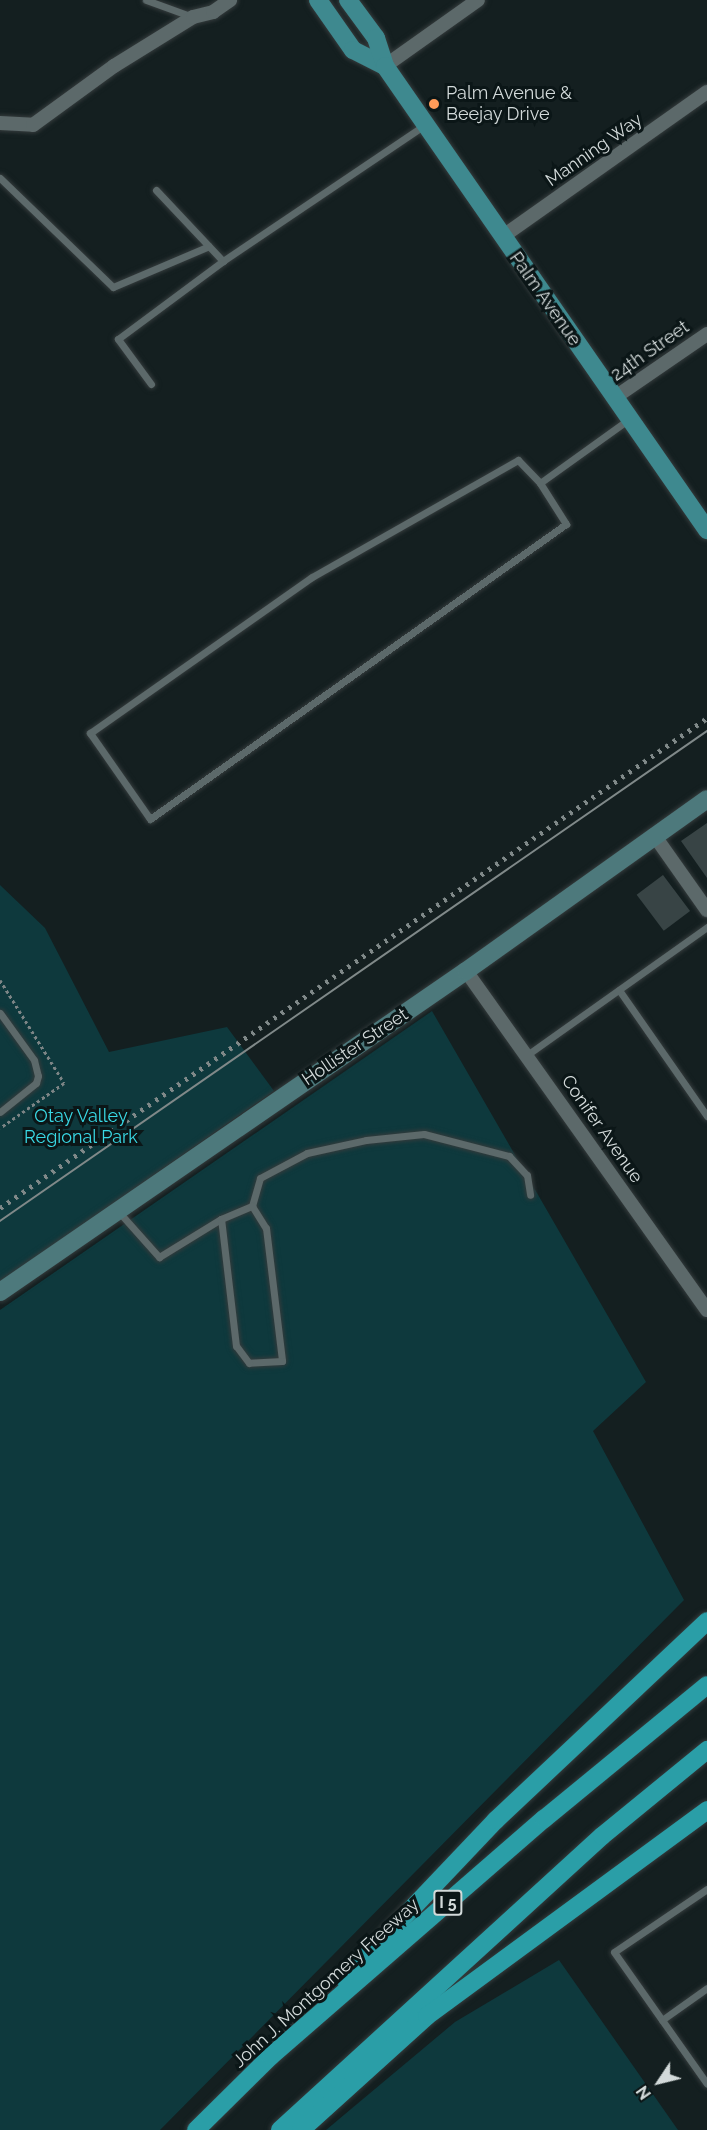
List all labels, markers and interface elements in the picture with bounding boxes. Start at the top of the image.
place label: Palm Avenue & Beejay Drive [446,83,573,125]
marker: Palm Avenue & Beejay Drive [427,97,441,111]
street label: Manning Way [541,109,647,191]
street label: Palm Avenue [505,248,585,350]
street label: 24th Street [607,316,693,386]
street label: Hollister Street [298,1004,412,1090]
street label: Conifer Avenue [557,1070,647,1188]
park label: Otay Valley Regional Park [24,1106,138,1148]
road number: I 5 [433,1890,463,1916]
street label: John J. Montgomery Freeway [228,1893,424,2073]
north arrow [629,2052,689,2112]
text: N [633,2082,655,2103]

